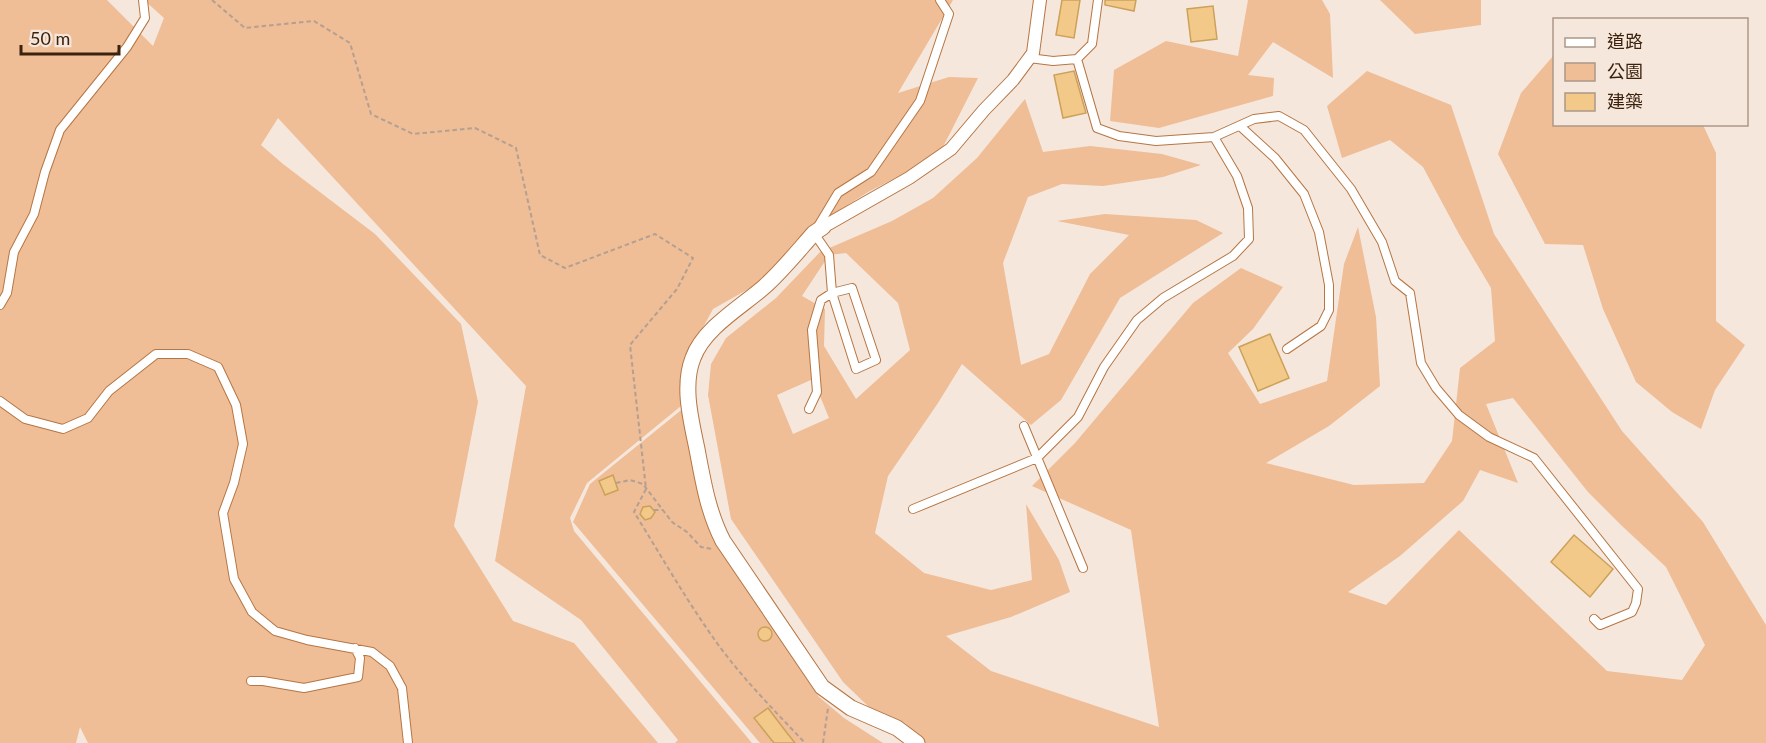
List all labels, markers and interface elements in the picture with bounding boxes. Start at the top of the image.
scale bar [21,18,118,56]
legend [1553,18,1748,126]
text: 50 m [30,27,70,49]
text: 道路 [1607,30,1643,52]
text: 公園 [1607,60,1643,82]
text: 建築 [1607,90,1643,112]

